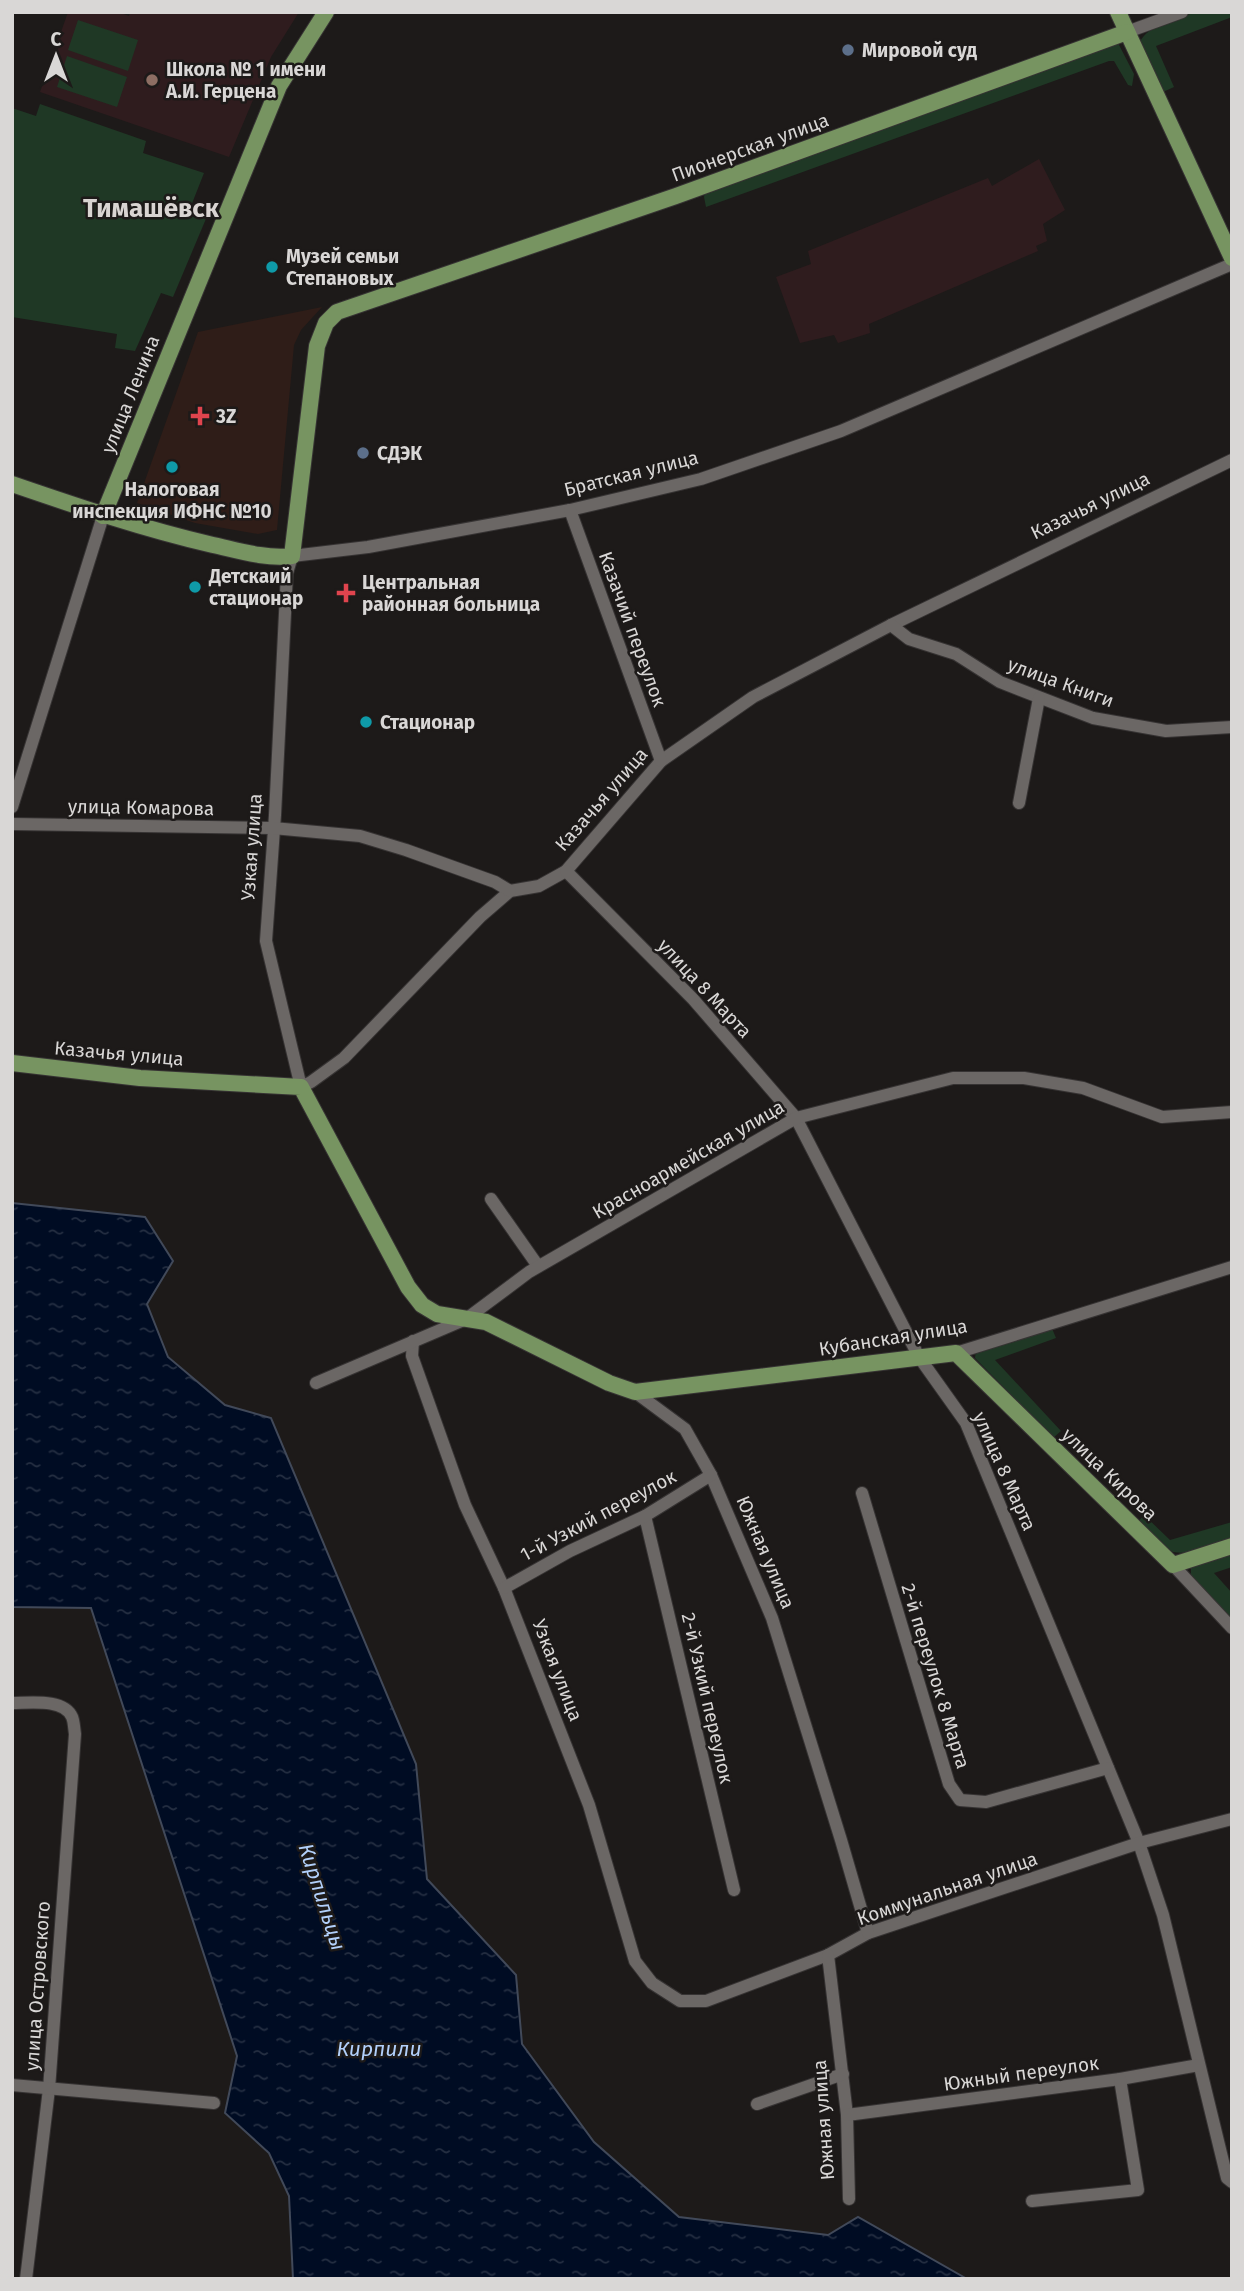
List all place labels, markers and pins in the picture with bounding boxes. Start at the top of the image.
place label: Мировой суд [862,39,977,62]
marker: Мировой суд [840,42,856,58]
place label: Школа № 1 имени А.И. Герцена [165,58,326,103]
marker: Школа № 1 имени А.И. Герцена [144,72,160,88]
place label: Музей семьи Степановых [286,245,399,290]
marker: Музей семьи Степановых [264,259,280,275]
place label: 3Z [215,405,236,428]
marker: 3Z [190,406,210,426]
place label: СДЭК [377,442,422,465]
marker: СДЭК [355,445,371,461]
marker: Налоговая инспекция ИФНС №10 [164,459,180,475]
place label: Налоговая инспекция ИФНС №10 [72,478,272,523]
place label: Детскаий стационар [208,565,303,610]
place label: Центральная районная больница [362,571,540,616]
marker: Детскаий стационар [187,579,203,595]
marker: Центральная районная больница [336,583,356,603]
place label: Стационар [380,711,475,734]
marker: Стационар [358,714,374,730]

